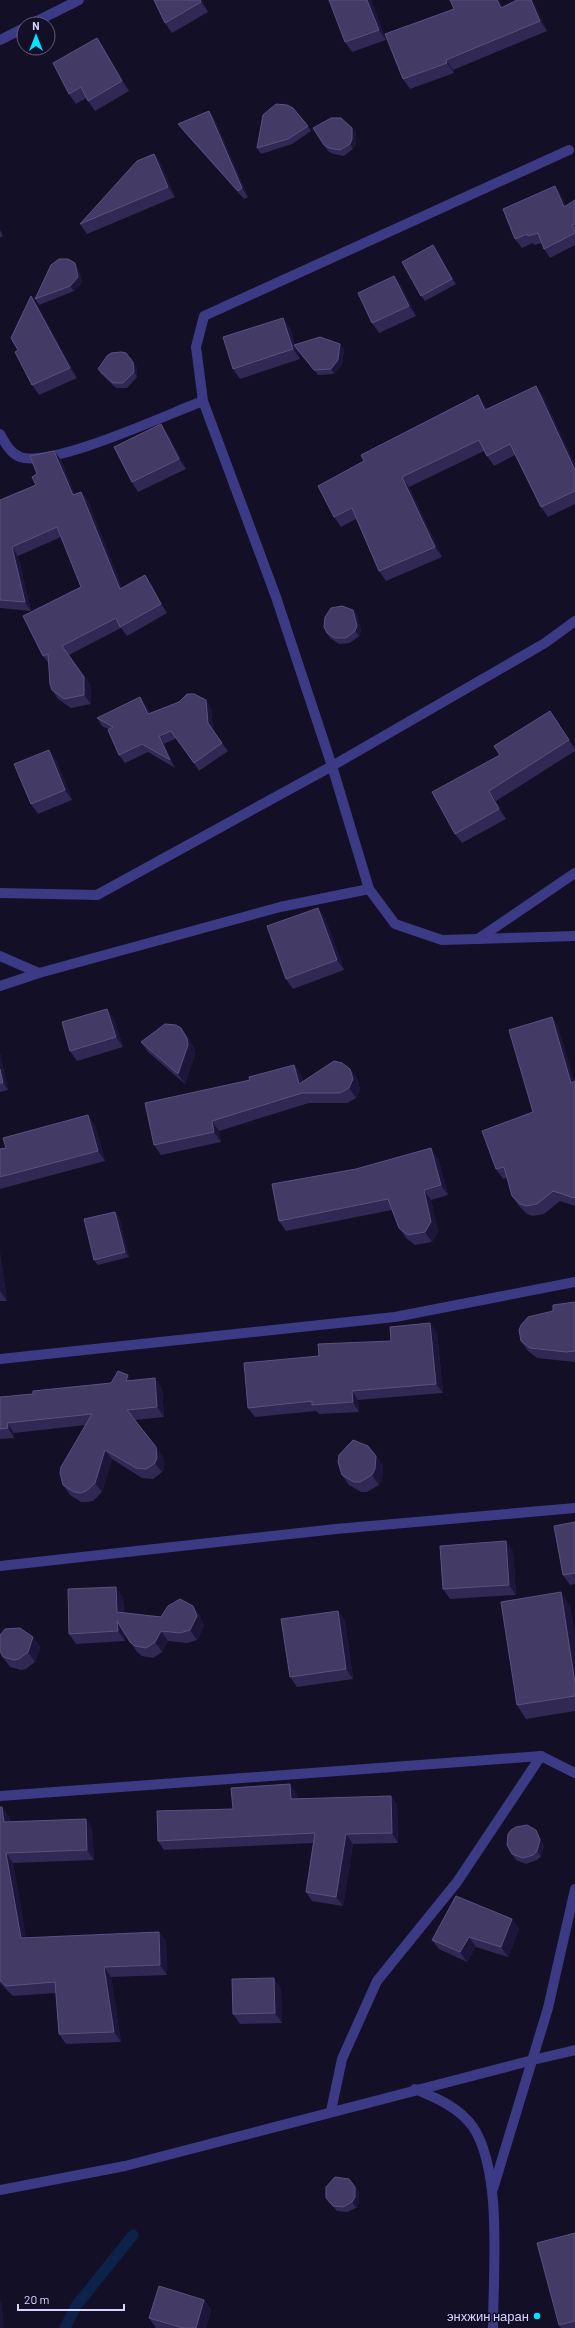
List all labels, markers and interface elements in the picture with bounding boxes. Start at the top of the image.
north arrow [16,16,56,56]
text: N [32,19,40,32]
scale bar [18,2286,124,2312]
text: 20 m [24,2292,50,2306]
place label: энхжин наран [447,2308,529,2324]
marker: энхжин наран [532,2311,542,2321]

